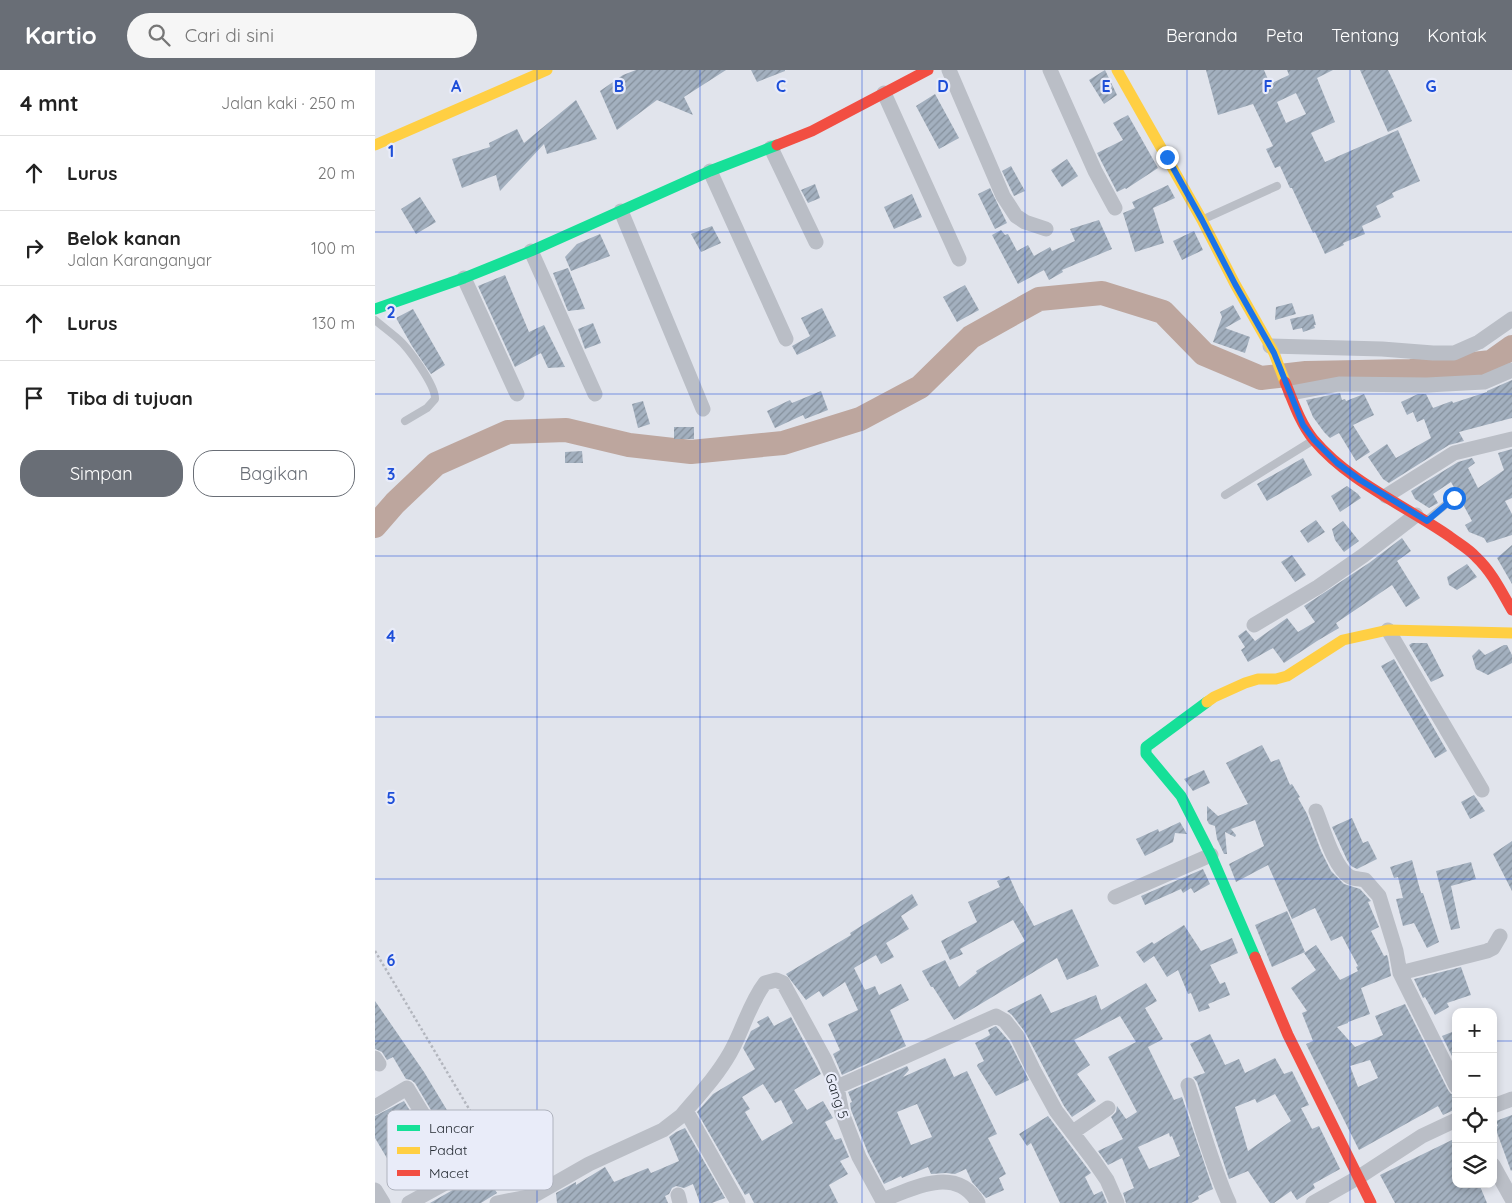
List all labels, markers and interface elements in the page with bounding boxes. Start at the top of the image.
search box [127,13,477,58]
text: Kartio [25,20,97,50]
icon: search [145,21,173,49]
text: Cari di sini [185,23,274,47]
text: Beranda [1166,24,1238,47]
text: Peta [1266,24,1303,47]
text: Tentang [1331,24,1399,47]
text: Kontak [1427,24,1487,47]
text: A [451,76,462,96]
text: B [614,76,624,96]
text: C [776,76,786,96]
text: D [937,76,949,96]
text: E [1101,76,1111,96]
text: F [1264,76,1273,96]
text: G [1425,76,1437,96]
text: 4 mnt [20,90,79,116]
text: Jalan kaki · 250 m [221,93,355,113]
text: 1 [388,141,394,161]
route end [1156,146,1179,169]
icon: ahead [20,159,48,187]
text: Lurus [67,161,117,185]
text: 20 m [318,163,355,183]
text: Belok kanan [67,226,181,250]
icon: right [20,234,48,262]
text: 100 m [311,238,355,258]
text: Jalan Karanganyar [67,250,212,270]
text: 2 [386,302,396,322]
icon: ahead [20,309,48,337]
text: Lurus [67,311,117,335]
text: 130 m [312,313,355,333]
icon: arrive [20,384,48,412]
text: Tiba di tujuan [67,386,193,410]
button: Simpan [20,450,183,497]
button: Bagikan [193,450,355,497]
text: 3 [387,464,395,484]
route start [1443,487,1466,510]
text: 4 [386,626,396,646]
text: 5 [386,788,396,808]
text: 6 [387,950,396,970]
map controls [1452,1008,1497,1188]
button: + [1452,1008,1497,1053]
button: − [1452,1053,1497,1098]
street label: Gang 5 [821,1071,853,1121]
button: locate [1452,1098,1497,1143]
legend [387,1110,553,1190]
text: Lancar [429,1119,475,1137]
text: Padat [429,1141,468,1159]
button: layers [1452,1143,1497,1188]
text: Macet [429,1164,469,1182]

